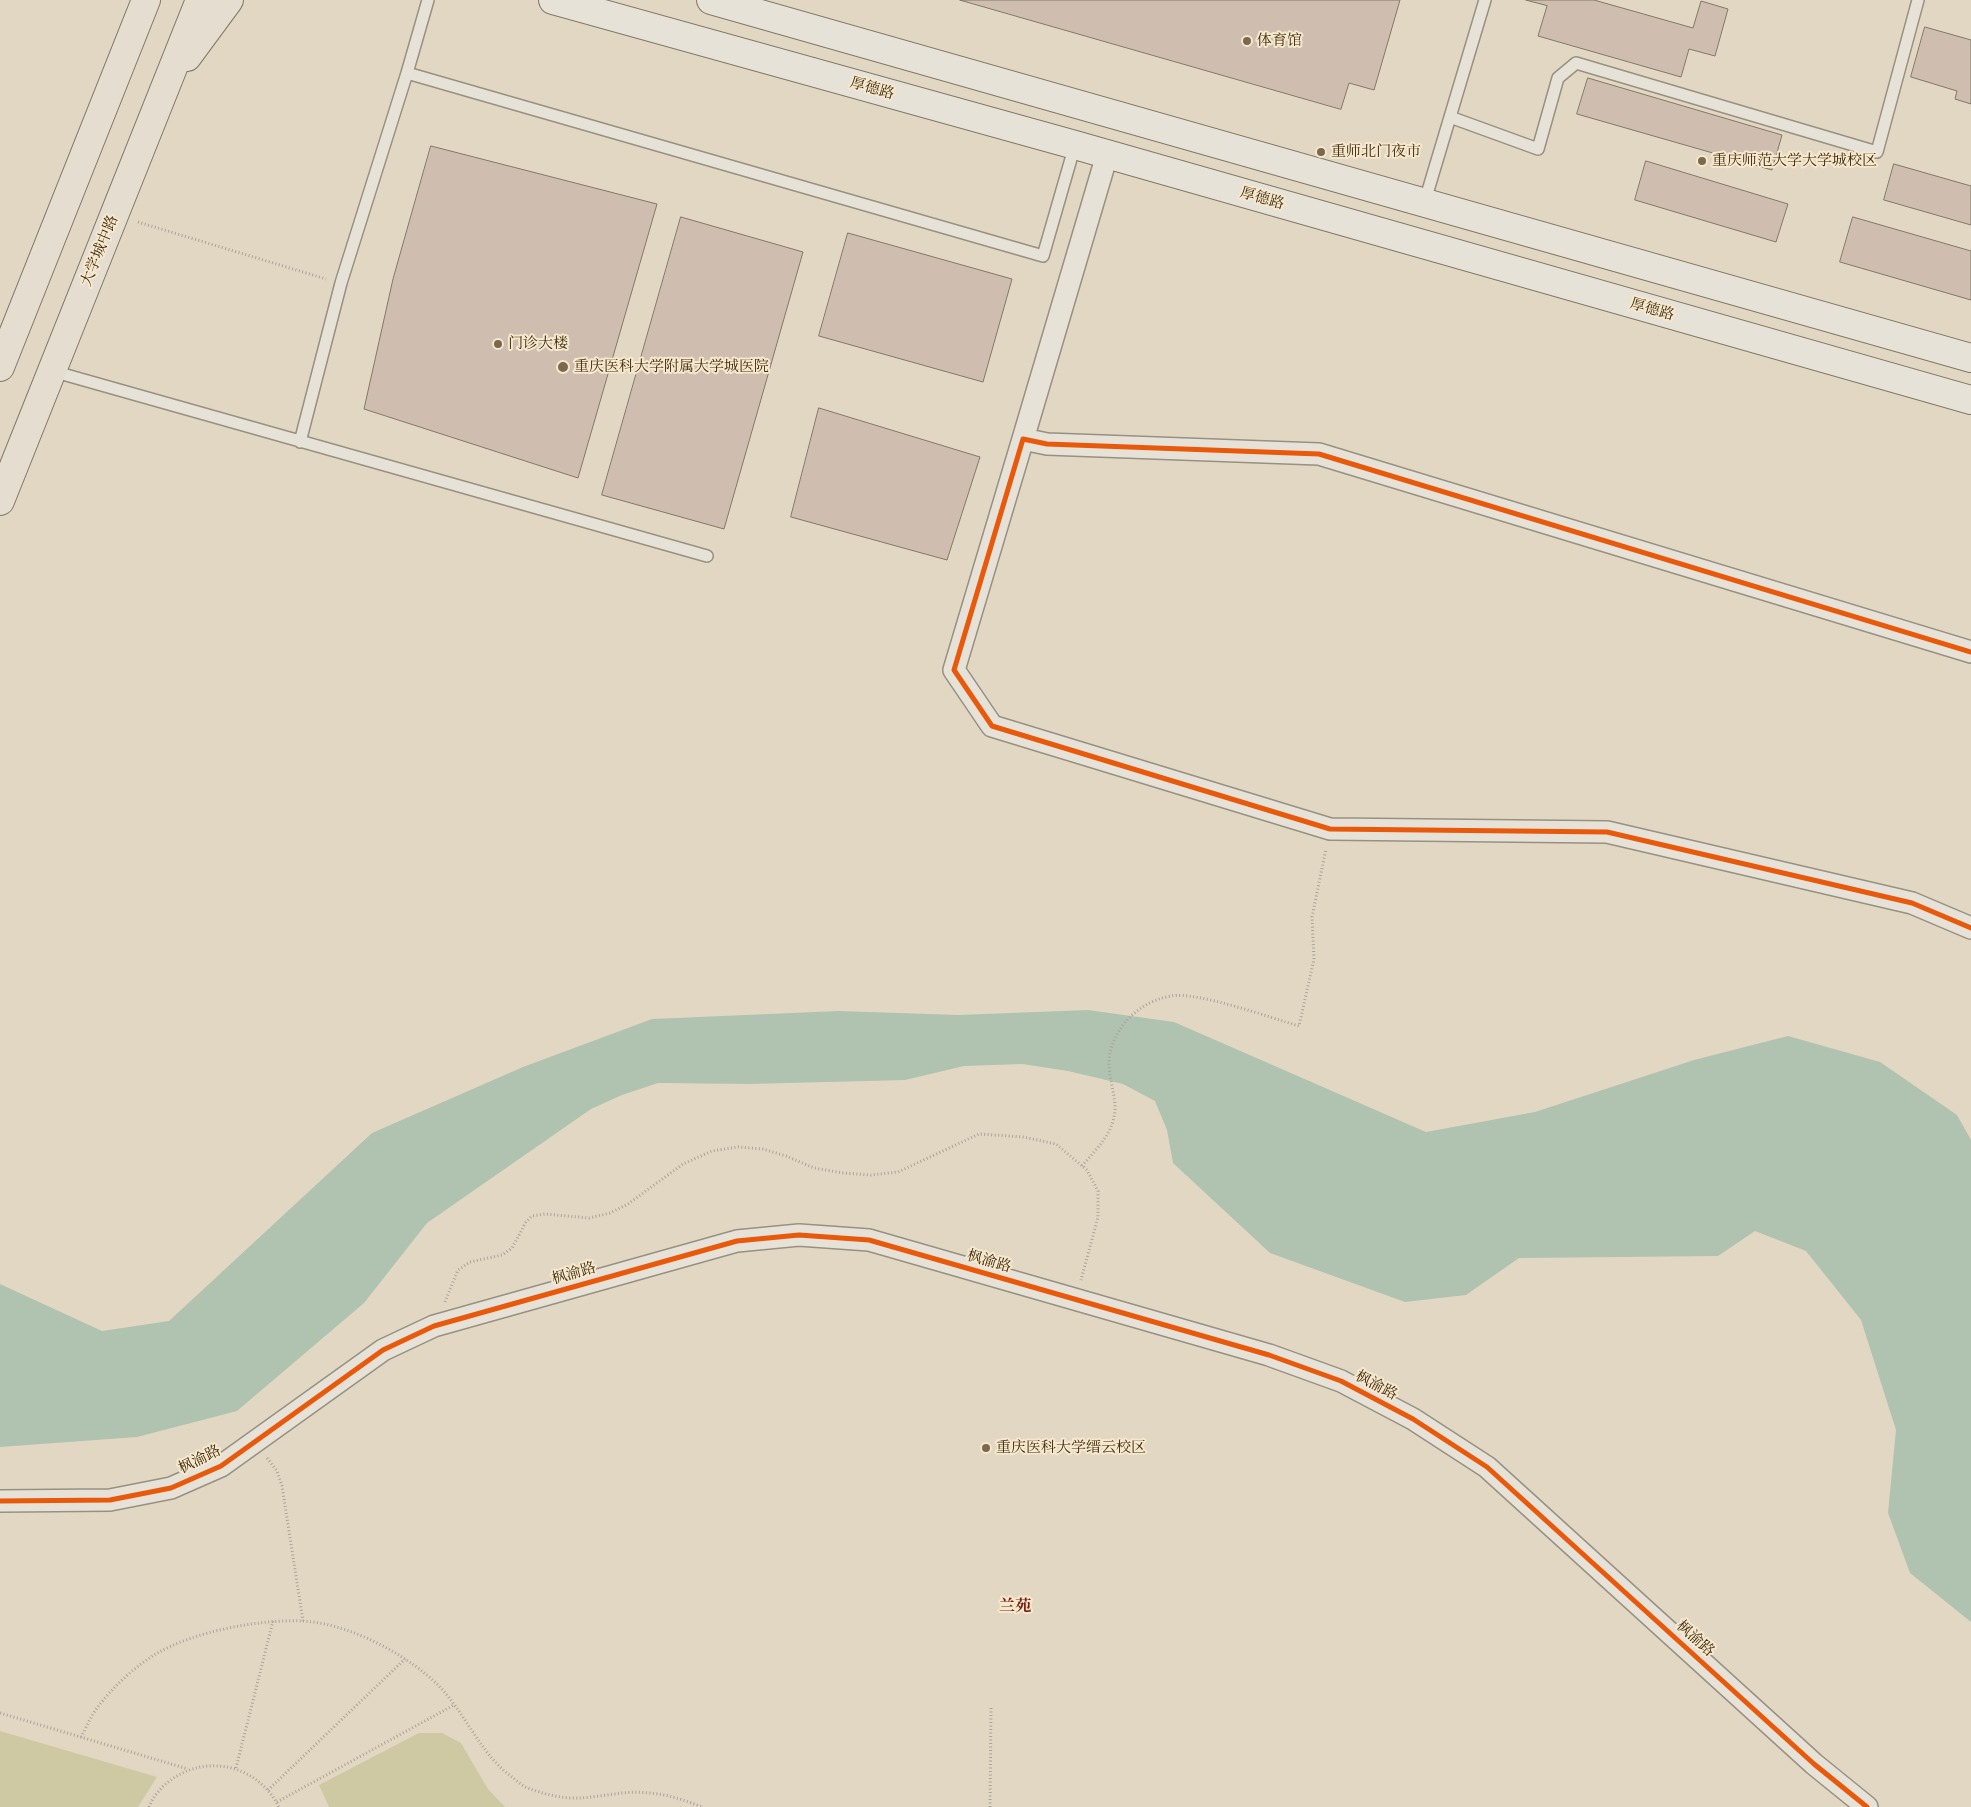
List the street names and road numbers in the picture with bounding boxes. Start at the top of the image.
street label: 厚德路 [848,74,896,104]
street label: 厚德路 [1238,184,1286,214]
street label: 大学城中路 [78,213,122,289]
street label: 厚德路 [1628,295,1676,325]
street label: 枫渝路 [965,1247,1013,1277]
street label: 枫渝路 [550,1259,598,1289]
street label: 枫渝路 [1352,1367,1400,1405]
street label: 枫渝路 [176,1442,224,1478]
street label: 枫渝路 [1672,1617,1718,1661]

